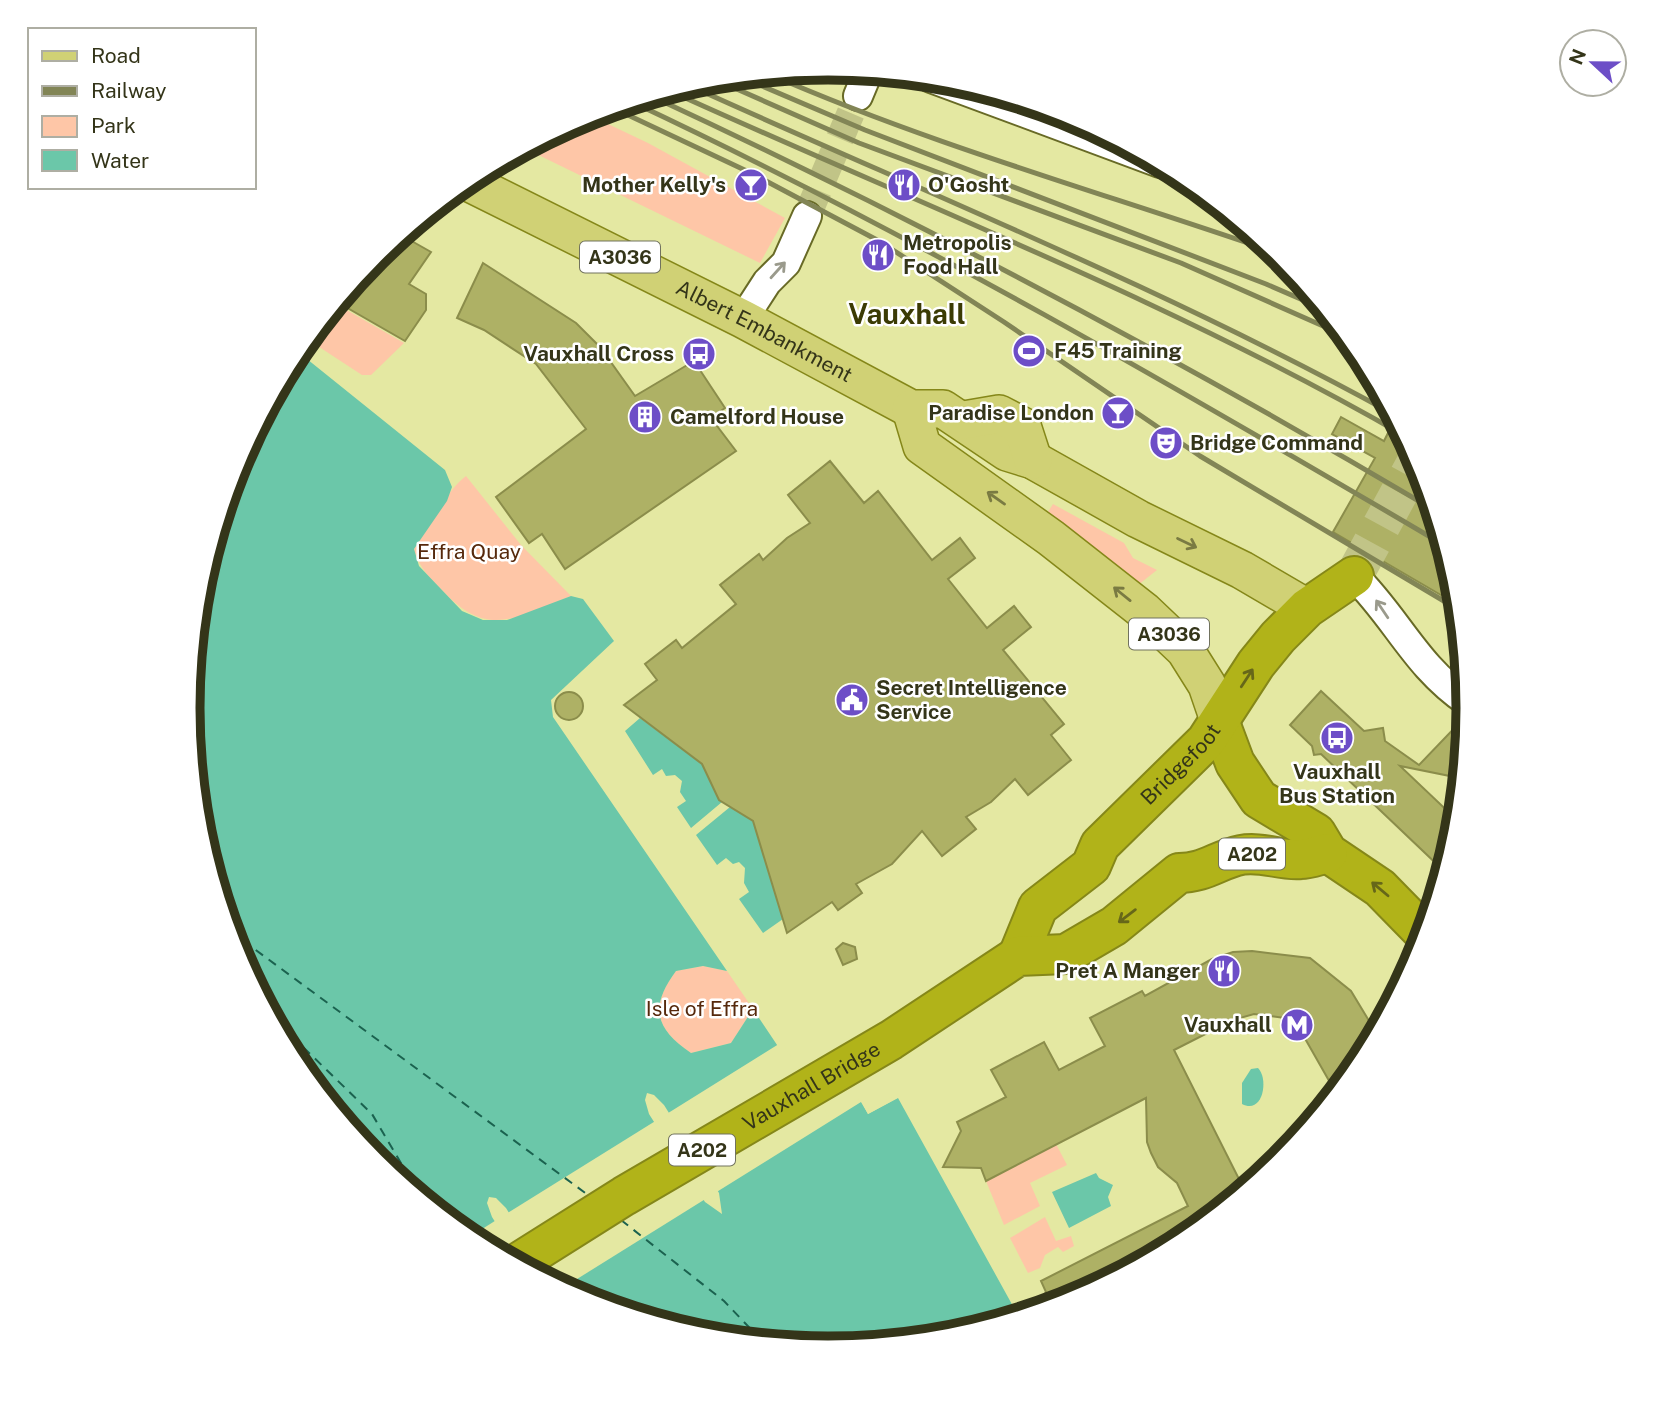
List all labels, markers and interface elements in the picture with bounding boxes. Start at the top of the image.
legend [28,28,256,189]
north arrow [1558,28,1628,98]
text: Road [91,43,141,68]
text: N [1564,46,1590,68]
text: Railway [91,78,167,103]
text: Park [91,113,136,138]
text: Water [91,148,149,173]
bar icon: Mother Kelly's [732,166,770,204]
restaurant icon: O'Gosht [885,166,923,204]
place label: Mother Kelly's [582,172,726,197]
place label: O'Gosht [928,172,1009,197]
place label: Metropolis Food Hall [903,230,1012,279]
restaurant icon: Metropolis Food Hall [859,236,897,274]
road number: A3036 [580,242,660,272]
one-way arrow [770,262,787,279]
street label: Albert Embankment [672,275,857,387]
district label: Vauxhall [848,297,966,330]
sports icon: F45 Training [1010,332,1048,370]
bus stop icon: Vauxhall Cross [680,335,718,373]
place label: F45 Training [1054,338,1182,363]
place label: Vauxhall Cross [523,341,674,366]
bar icon: Paradise London [1099,394,1137,432]
building icon: Camelford House [626,398,664,436]
place label: Paradise London [928,400,1094,425]
place label: Camelford House [670,404,844,429]
theatre icon: Bridge Command [1147,424,1185,462]
place label: Bridge Command [1190,430,1363,455]
one-way arrow [987,491,1006,505]
one-way arrow [1176,536,1197,550]
park label: Effra Quay [417,539,521,564]
one-way arrow [1113,586,1131,601]
one-way arrow [1375,600,1389,620]
road number: A3036 [1129,618,1209,650]
one-way arrow [1239,669,1254,688]
place label: Secret Intelligence Service [876,675,1067,724]
public building icon: Secret Intelligence Service [833,681,871,719]
street label: Bridgefoot [1135,719,1226,810]
bus stop icon: Vauxhall Bus Station [1318,719,1356,757]
place label: Vauxhall Bus Station [1279,759,1395,808]
road number: A202 [1219,838,1285,870]
one-way arrow [1372,881,1390,897]
one-way arrow [1118,909,1137,924]
restaurant icon: Pret A Manger [1205,952,1243,990]
place label: Pret A Manger [1055,958,1200,983]
park label: Isle of Effra [646,996,758,1021]
metro station icon: Vauxhall [1278,1006,1316,1044]
place label: Vauxhall [1184,1012,1272,1037]
street label: Vauxhall Bridge [738,1036,885,1136]
road number: A202 [669,1134,735,1166]

